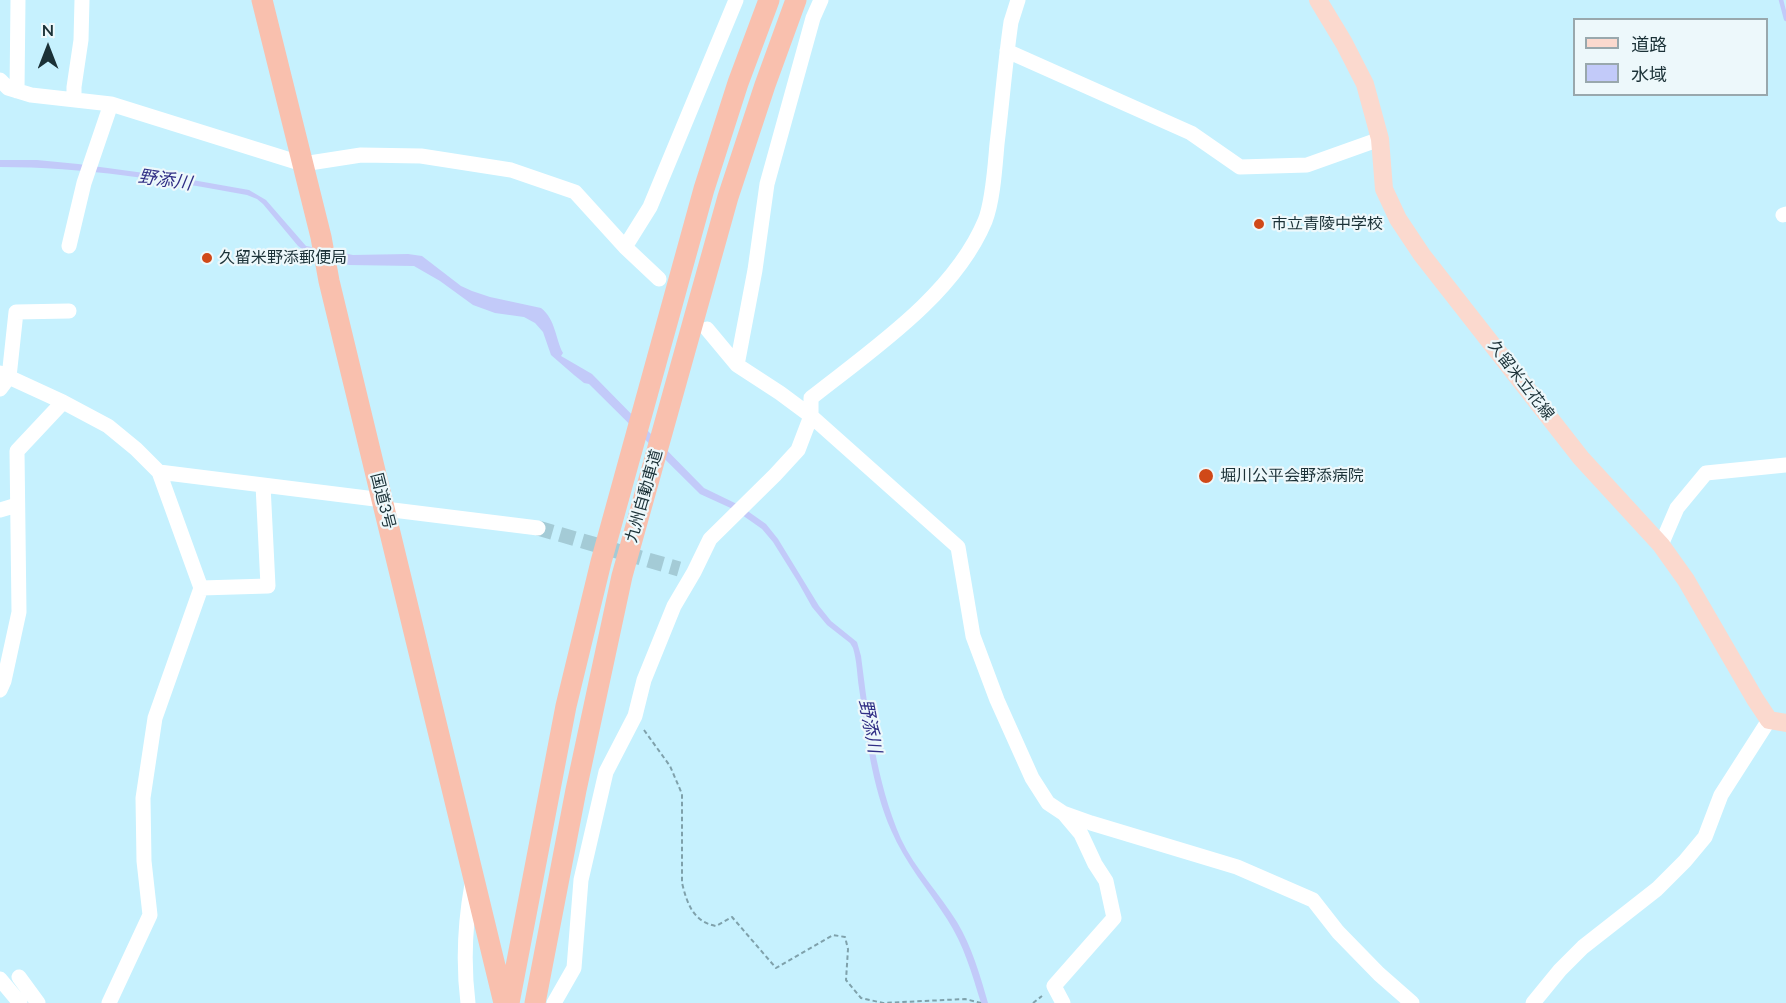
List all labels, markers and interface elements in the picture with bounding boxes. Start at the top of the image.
north arrow [18,18,78,78]
legend [1573,18,1768,96]
text: N [42,20,54,39]
text: 道路 [1631,33,1667,55]
text: 水域 [1631,63,1667,85]
water label: 野添川 [137,166,193,194]
place label: 市立青陵中学校 [1271,214,1383,234]
marker: 市立青陵中学校 [1252,217,1266,231]
place label: 久留米野添郵便局 [219,248,347,268]
marker: 久留米野添郵便局 [200,251,214,265]
street label: 久留米立花線 [1484,336,1558,424]
street label: 九州自動車道 [622,447,666,545]
place label: 堀川公平会野添病院 [1220,466,1364,486]
marker: 堀川公平会野添病院 [1197,467,1215,485]
street label: 国道3号 [367,471,399,531]
water label: 野添川 [854,697,886,755]

